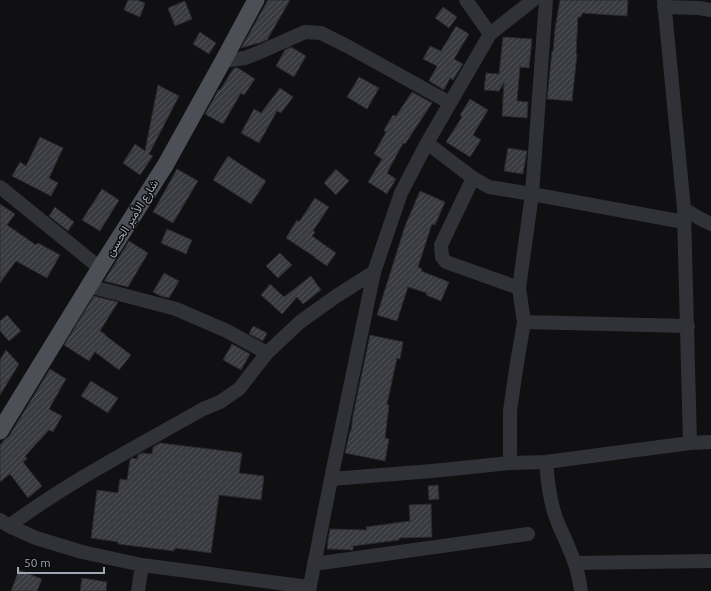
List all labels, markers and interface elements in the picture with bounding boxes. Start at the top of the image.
street label: شارع الأمير الحسن [103,177,163,260]
scale bar [18,549,104,575]
text: 50 m [24,556,51,569]

